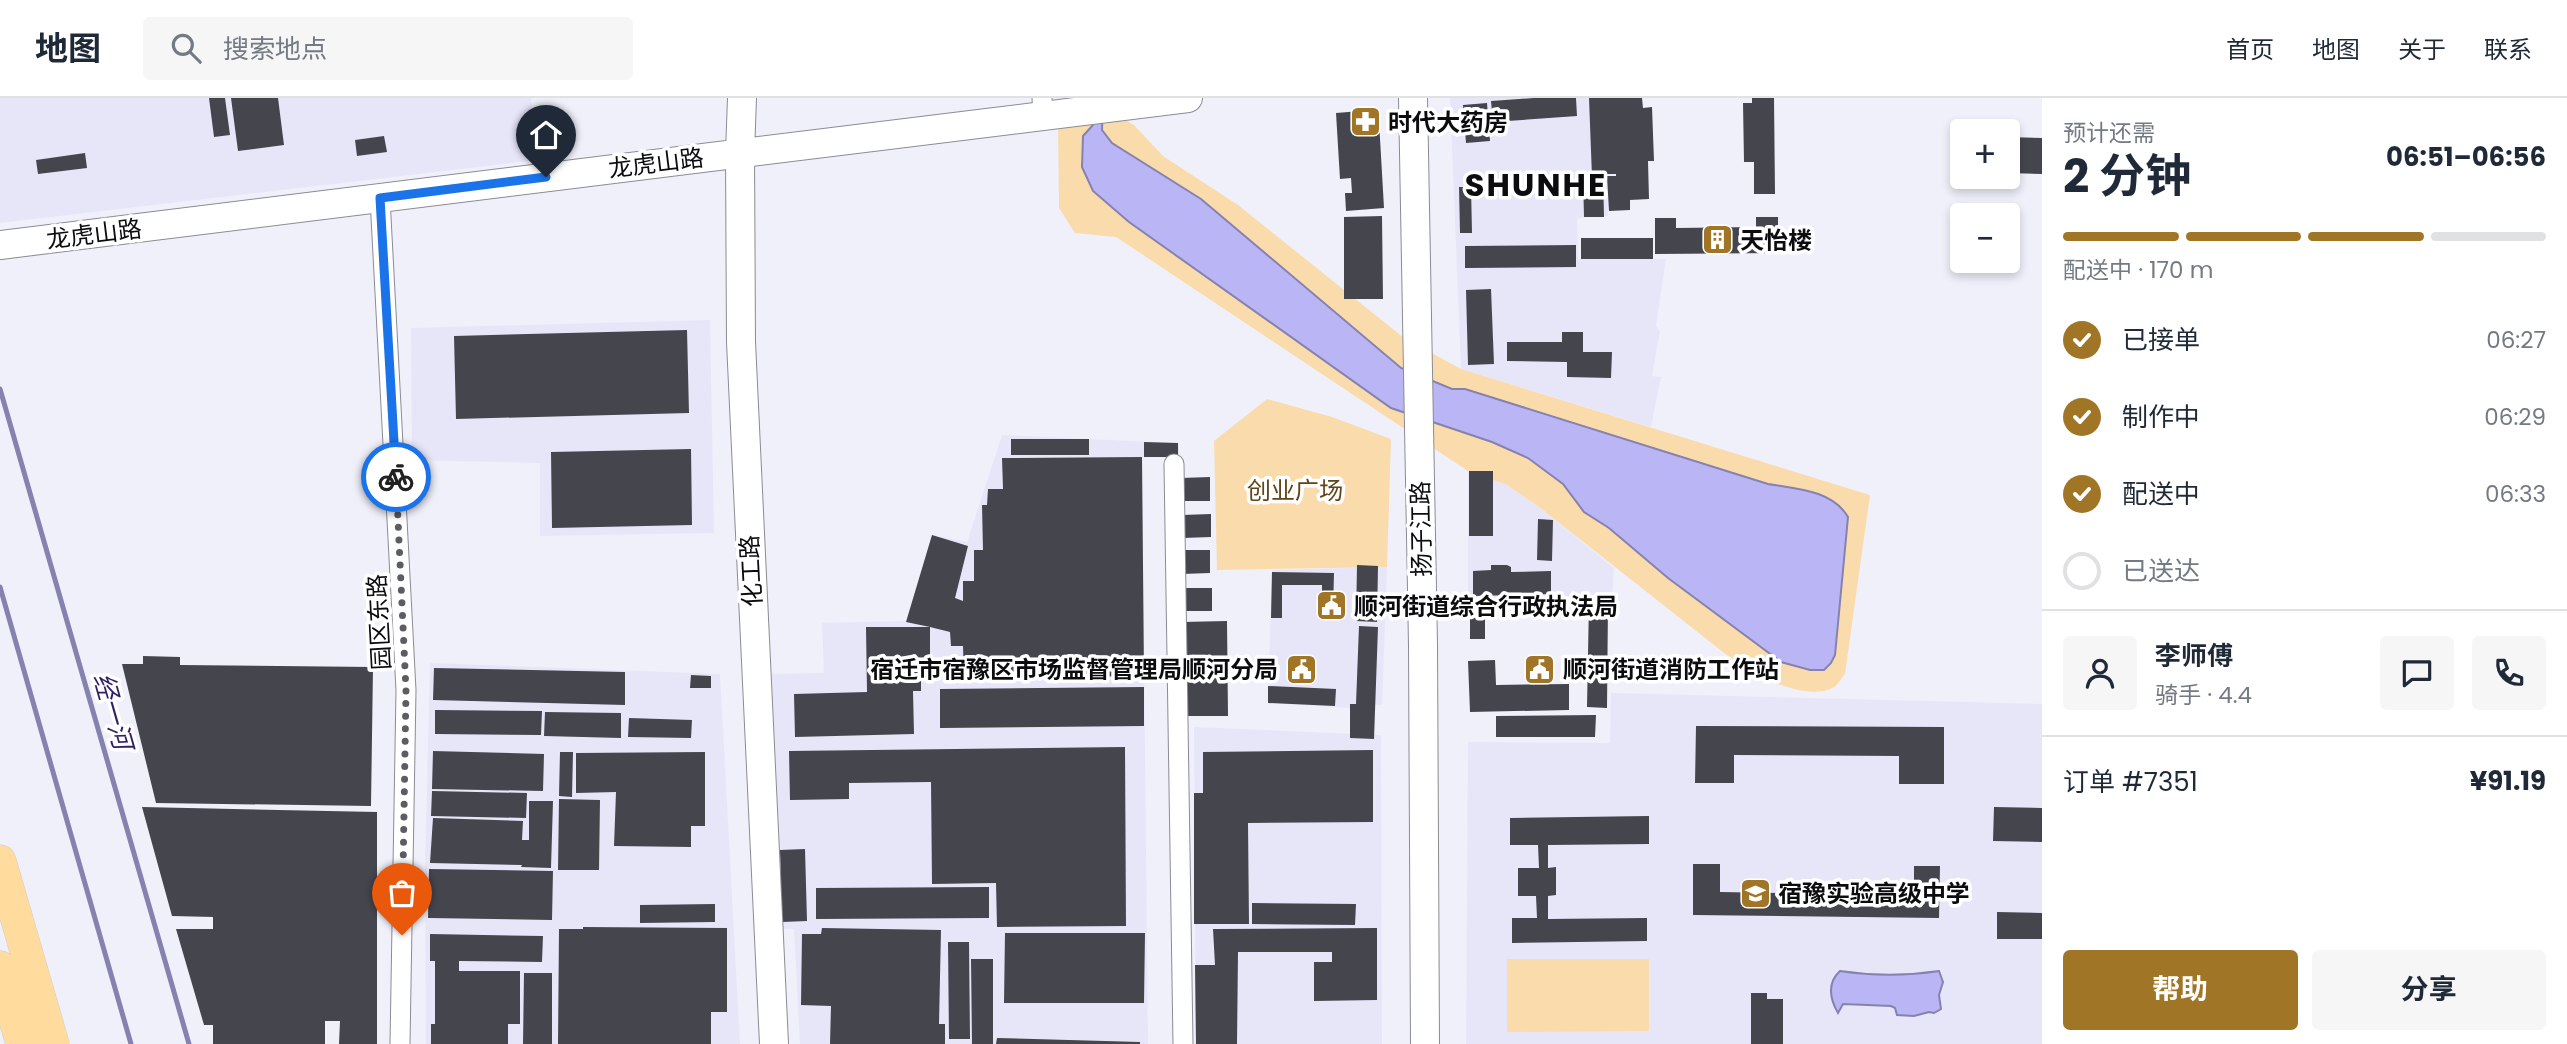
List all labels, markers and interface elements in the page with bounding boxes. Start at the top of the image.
search box [143,17,633,80]
text: 地图 [35,25,101,72]
icon: search [167,29,205,67]
text: 搜索地点 [223,31,327,67]
text: 首页 [2226,33,2274,66]
text: 地图 [2312,33,2360,66]
text: 关于 [2398,33,2446,66]
text: 联系 [2484,33,2532,66]
pin [516,105,576,177]
pharmacy icon: 时代大药房 [1348,105,1382,139]
place label: 时代大药房 [1388,106,1508,139]
icon: home [527,116,565,154]
text: 预计还需 [2063,117,2155,149]
map controls [1950,119,2020,273]
button: + [1950,119,2020,189]
text: 06:51–06:56 [2386,139,2546,175]
street label: 龙虎山路 [606,141,706,185]
text: 2 分钟 [2063,144,2191,208]
district label: SHUNHE [1465,162,1607,207]
button: − [1950,203,2020,273]
street label: 龙虎山路 [44,212,144,256]
building icon: 天怡楼 [1700,223,1734,257]
place label: 天怡楼 [1740,224,1812,257]
text: 配送中 · 170 m [2063,254,2213,286]
icon: check [2063,321,2101,359]
text: 已接单 [2122,322,2200,358]
text: 06:27 [2486,324,2546,356]
icon: check [2063,398,2101,436]
text: 制作中 [2122,399,2200,435]
text: 06:29 [2484,401,2546,433]
courier [361,442,431,512]
icon: bike [377,458,415,496]
park label: 创业广场 [1247,474,1343,507]
icon: check [2063,475,2101,513]
text: 配送中 [2122,476,2200,512]
text: 06:33 [2485,478,2546,510]
street label: 扬子江路 [1404,481,1438,577]
street label: 化工路 [733,534,769,608]
text: 已送达 [2122,553,2200,589]
street label: 园区东路 [360,573,398,671]
public building icon: 顺河街道综合行政执法局 [1314,589,1348,623]
place label: 顺河街道综合行政执法局 [1354,590,1618,623]
button: person [2063,636,2137,710]
button: chat [2380,636,2454,710]
button: phone [2472,636,2546,710]
text: 李师傅 [2155,638,2233,674]
public building icon: 宿迁市宿豫区市场监督管理局顺河分局 [1284,652,1318,686]
public building icon: 顺河街道消防工作站 [1523,652,1557,686]
place label: 宿迁市宿豫区市场监督管理局顺河分局 [870,653,1278,686]
place label: 顺河街道消防工作站 [1563,653,1779,686]
water label: 经一河 [85,669,142,758]
text: 骑手 · 4.4 [2155,679,2252,711]
text: ¥91.19 [2470,763,2546,799]
text: 订单 #7351 [2063,764,2198,800]
pin [372,863,432,935]
icon: bag [383,874,421,912]
school or university icon: 宿豫实验高级中学 [1738,876,1772,910]
place label: 宿豫实验高级中学 [1778,877,1970,910]
button: 帮助 [2063,950,2298,1030]
button: 分享 [2312,950,2546,1030]

